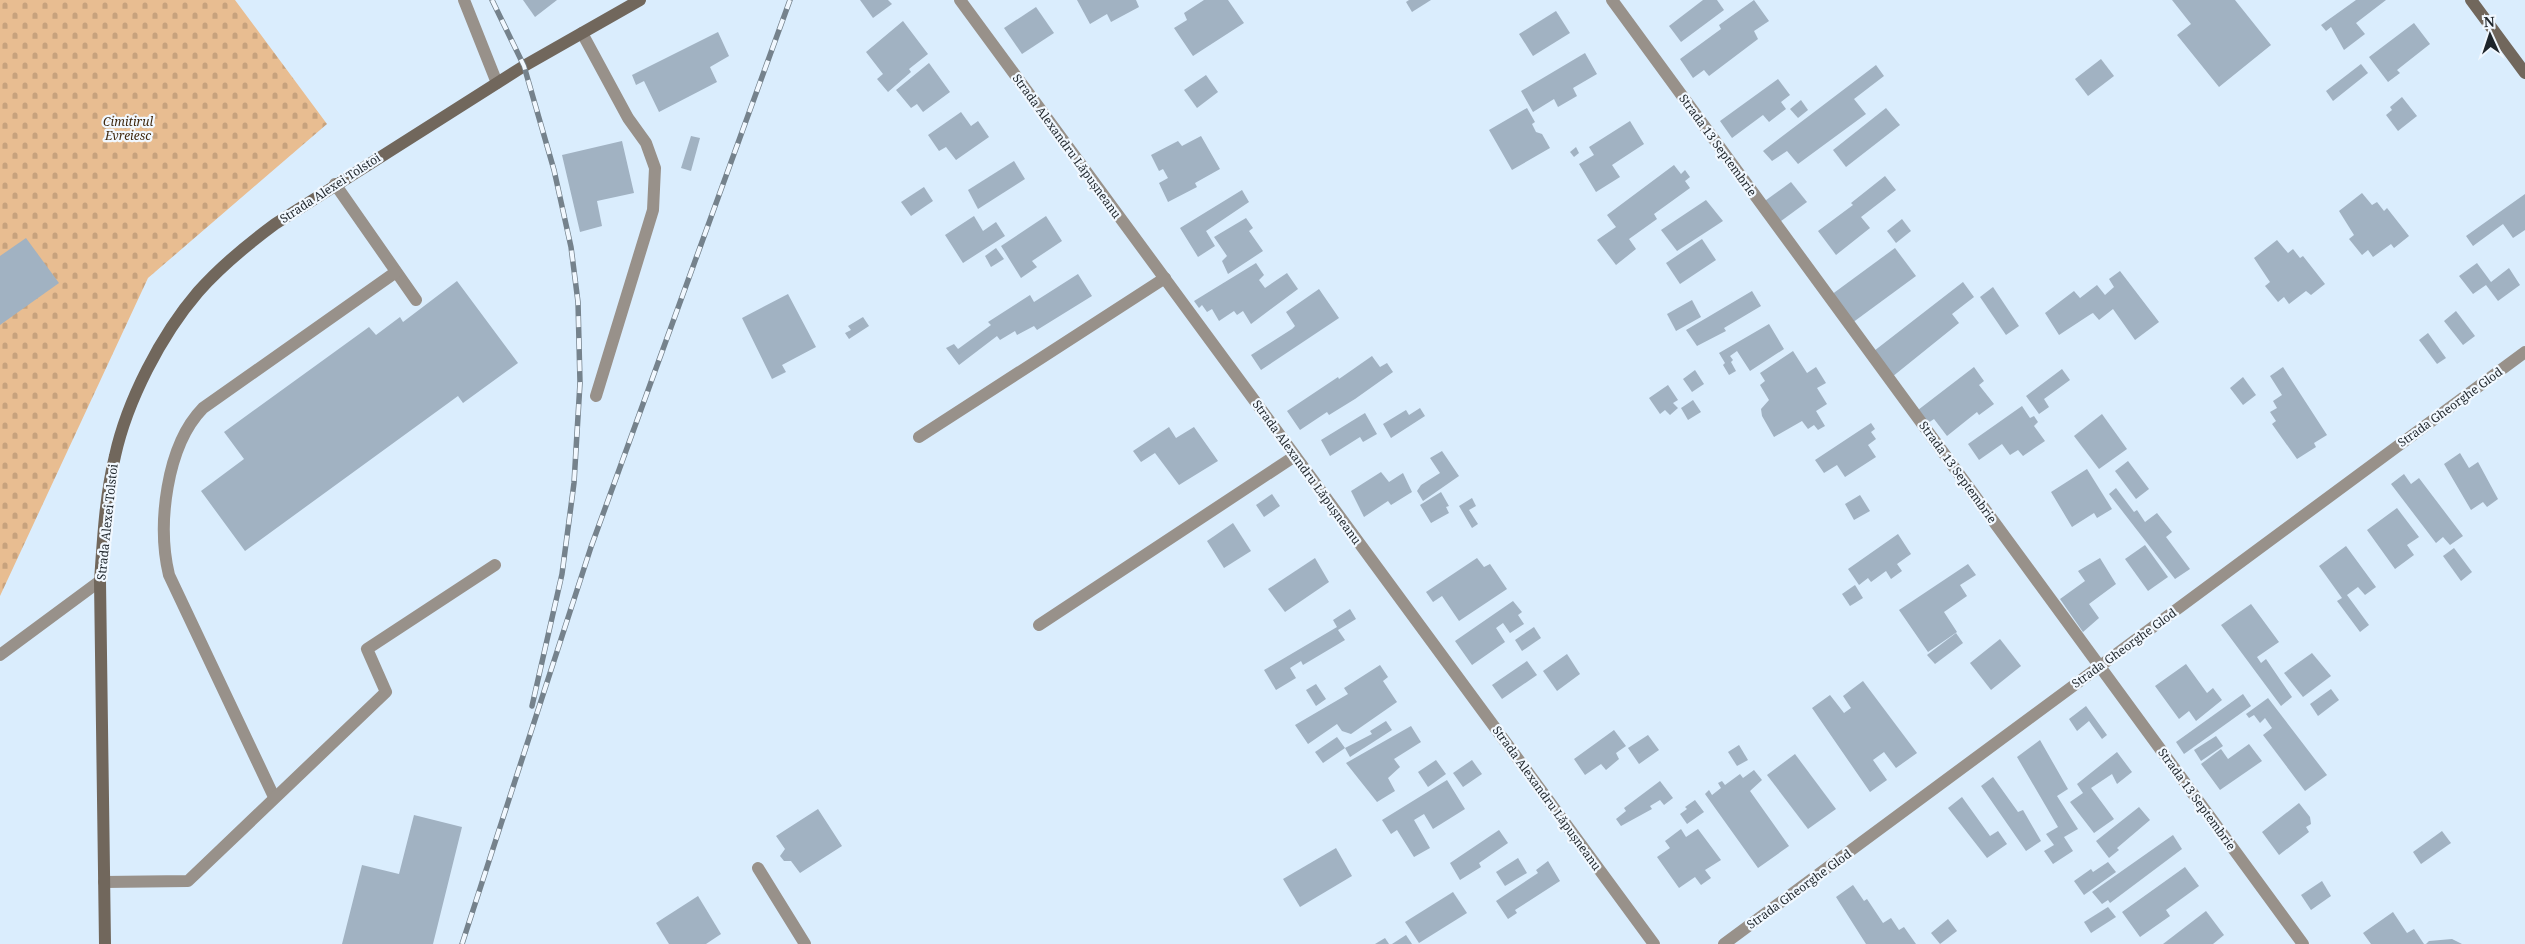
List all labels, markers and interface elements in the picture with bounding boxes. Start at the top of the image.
north arrow [2465,10,2515,60]
text: N [2483,12,2495,31]
street label: Strada Alexandru Lăpușneanu [1009,70,1125,222]
street label: Strada 13 Septembrie [1675,91,1761,199]
park label: Cimitirul Evreiesc [103,113,153,144]
street label: Strada Alexei Tolstoi [276,149,384,227]
street label: Strada Gheorghe Glod [2394,363,2506,451]
street label: Strada Alexandru Lăpușneanu [1249,396,1365,548]
street label: Strada 13 Septembrie [1915,418,2001,526]
street label: Strada Alexei Tolstoi [92,463,122,581]
street label: Strada Gheorghe Glod [2068,604,2180,692]
street label: Strada Alexandru Lăpușneanu [1489,722,1605,874]
street label: Strada 13 Septembrie [2154,745,2240,853]
street label: Strada Gheorghe Glod [1743,845,1855,933]

